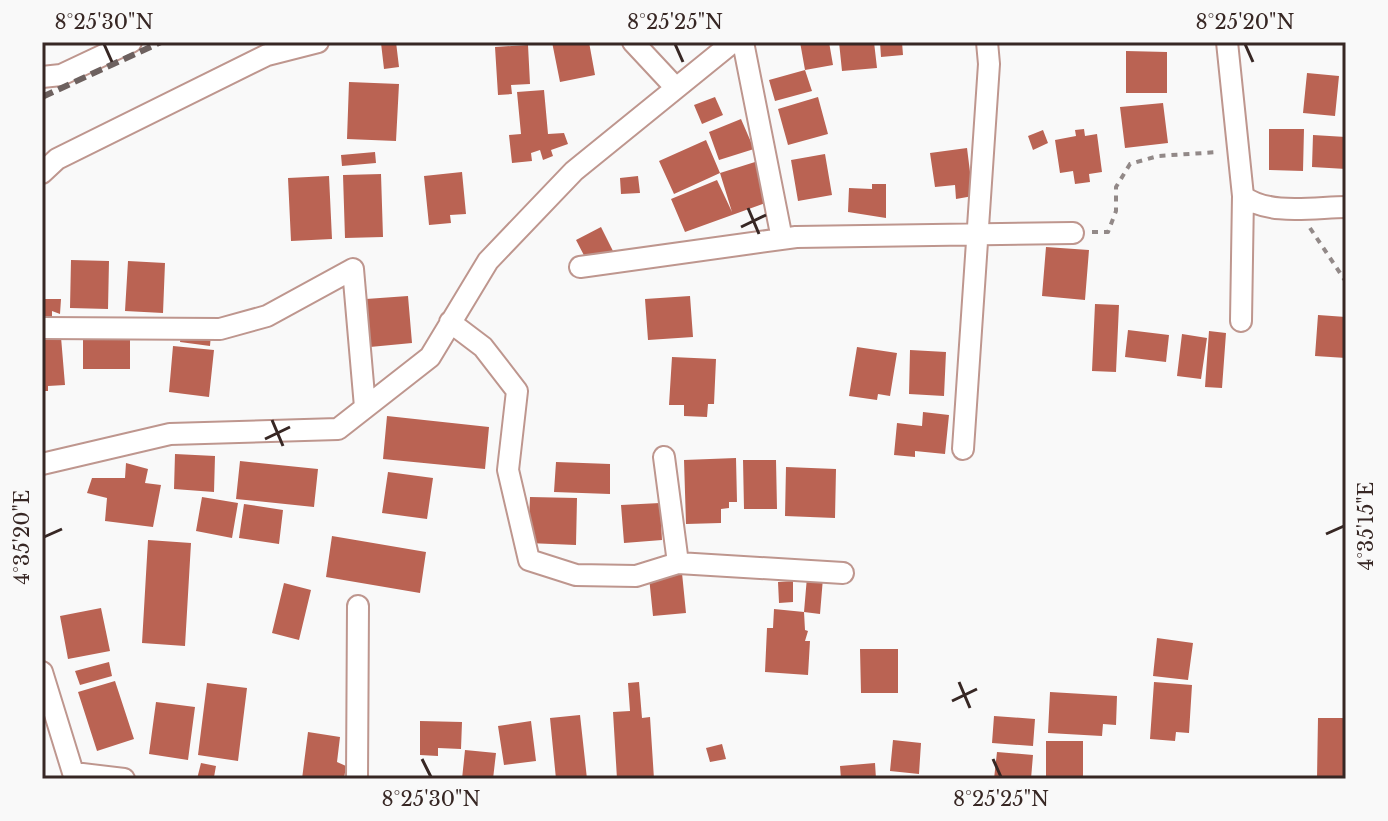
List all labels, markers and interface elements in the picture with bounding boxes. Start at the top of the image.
text: 8°25'30"N [55,10,154,34]
text: 8°25'25"N [627,10,723,34]
text: 8°25'20"N [1196,10,1295,34]
text: 4°35'15"E [1354,482,1378,570]
text: 4°35'20"E [10,490,34,584]
text: 8°25'30"N [382,787,481,811]
text: 8°25'25"N [953,787,1049,811]

